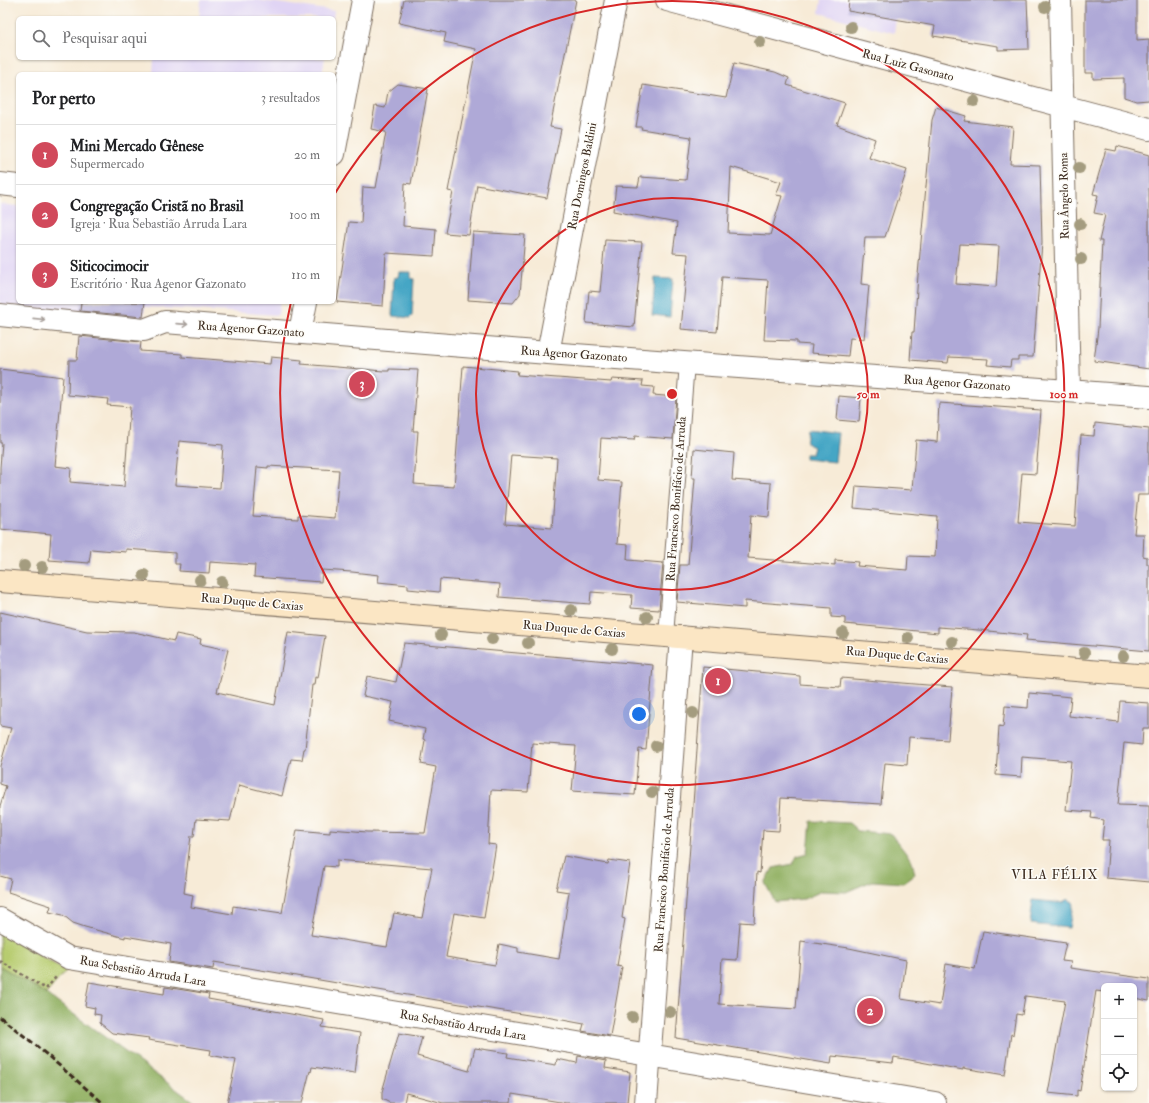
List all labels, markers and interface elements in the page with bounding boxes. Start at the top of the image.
search box [16,16,336,60]
icon: search [30,27,52,49]
text: Pesquisar aqui [62,29,147,48]
street label: Rua Luiz Gasonato [860,46,956,85]
text: Por perto [32,88,95,109]
text: 3 resultados [261,90,320,106]
street label: Rua Domingos Baldini [565,121,600,231]
text: Mini Mercado Gênese [70,137,204,156]
text: 1 [43,147,47,163]
text: 20 m [294,147,320,163]
street label: Rua Ângelo Roma [1056,151,1073,239]
text: Supermercado [70,156,144,172]
text: Congregação Cristã no Brasil [70,197,244,216]
text: 2 [42,207,48,223]
text: 100 m [289,207,320,223]
text: Igreja · Rua Sebastião Arruda Lara [70,216,247,232]
text: Siticocimocir [70,257,149,276]
text: 3 [43,267,48,283]
text: 110 m [291,267,320,283]
text: Escritório · Rua Agenor Gazonato [70,276,246,292]
one-way arrow [32,316,45,323]
street label: Rua Agenor Gazonato [197,318,305,341]
one-way arrow [175,320,188,327]
street label: Rua Agenor Gazonato [520,343,628,366]
pin: 3 [349,369,375,399]
street label: Rua Agenor Gazonato [903,372,1011,395]
centre of rings [665,387,679,401]
text: 50 m [856,387,880,402]
text: 100 m [1050,387,1079,402]
street label: Rua Francisco Bonifácio de Arruda [663,415,690,582]
street label: Rua Duque de Caxias [200,591,304,614]
street label: Rua Duque de Caxias [522,618,626,641]
street label: Rua Duque de Caxias [845,644,949,667]
pin: 1 [705,666,731,696]
your location [629,704,649,724]
street label: Rua Francisco Bonifácio de Arruda [651,786,678,953]
district label: VILA FÉLIX [1011,866,1099,883]
street label: Rua Sebastião Arruda Lara [78,953,208,990]
map controls [1101,983,1137,1091]
button: + [1101,983,1137,1019]
pin: 2 [857,996,883,1026]
street label: Rua Sebastião Arruda Lara [398,1007,528,1044]
button: − [1101,1019,1137,1055]
button: locate [1101,1055,1137,1091]

